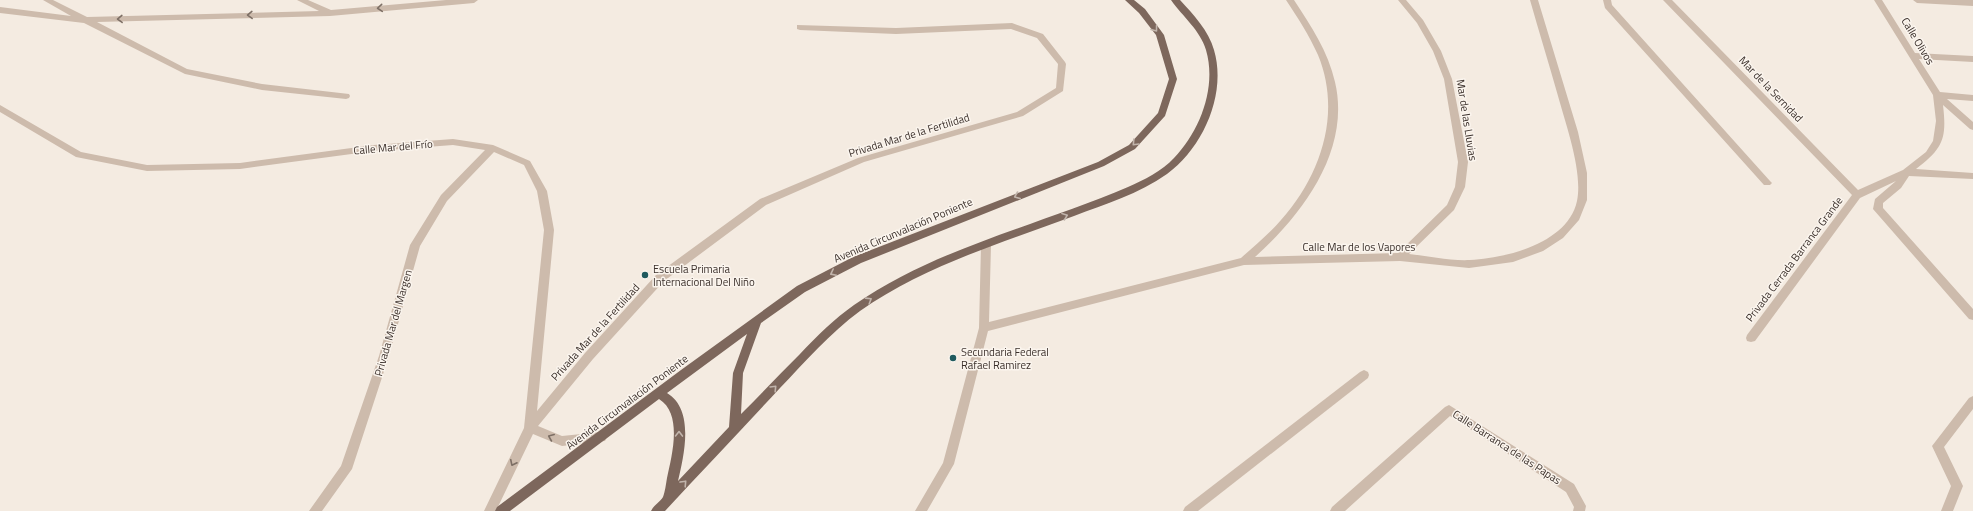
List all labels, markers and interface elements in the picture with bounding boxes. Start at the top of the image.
one-way arrow [377,4,383,13]
one-way arrow [247,11,253,19]
street label: Calle Olivos [1898,14,1938,68]
one-way arrow [117,15,123,23]
one-way arrow [1151,24,1158,31]
street label: Mar de la Sernidad [1735,52,1807,126]
street label: Mar de las Lluvias [1453,78,1481,162]
street label: Privada Mar de la Fertilidad [847,109,972,161]
street label: Calle Mar del Frío [353,136,433,158]
one-way arrow [1132,138,1140,146]
one-way arrow [1014,191,1022,199]
street label: Avenida Circunvalación Poniente [831,193,975,267]
street label: Privada Cerrada Barranca Grande [1742,193,1847,325]
one-way arrow [1061,212,1068,220]
street label: Calle Mar de los Vapores [1303,239,1415,255]
place label: Escuela Primaria Internacional Del Niño [653,261,755,290]
street label: Privada Mar del Margen [370,268,416,378]
one-way arrow [829,268,837,275]
marker: Escuela Primaria Internacional Del Niño [640,270,650,280]
street label: Privada Mar de la Fertilidad [547,280,643,384]
one-way arrow [865,298,872,305]
place label: Secundaria Federal Rafael Ramirez [961,344,1049,373]
street label: Avenida Circunvalación Poniente [563,350,692,453]
marker: Secundaria Federal Rafael Ramirez [948,353,958,363]
one-way arrow [769,385,776,393]
street label: Calle Barranca de las Papas [1450,406,1564,488]
one-way arrow [675,431,683,437]
one-way arrow [548,433,555,441]
one-way arrow [510,458,518,466]
one-way arrow [679,480,686,487]

